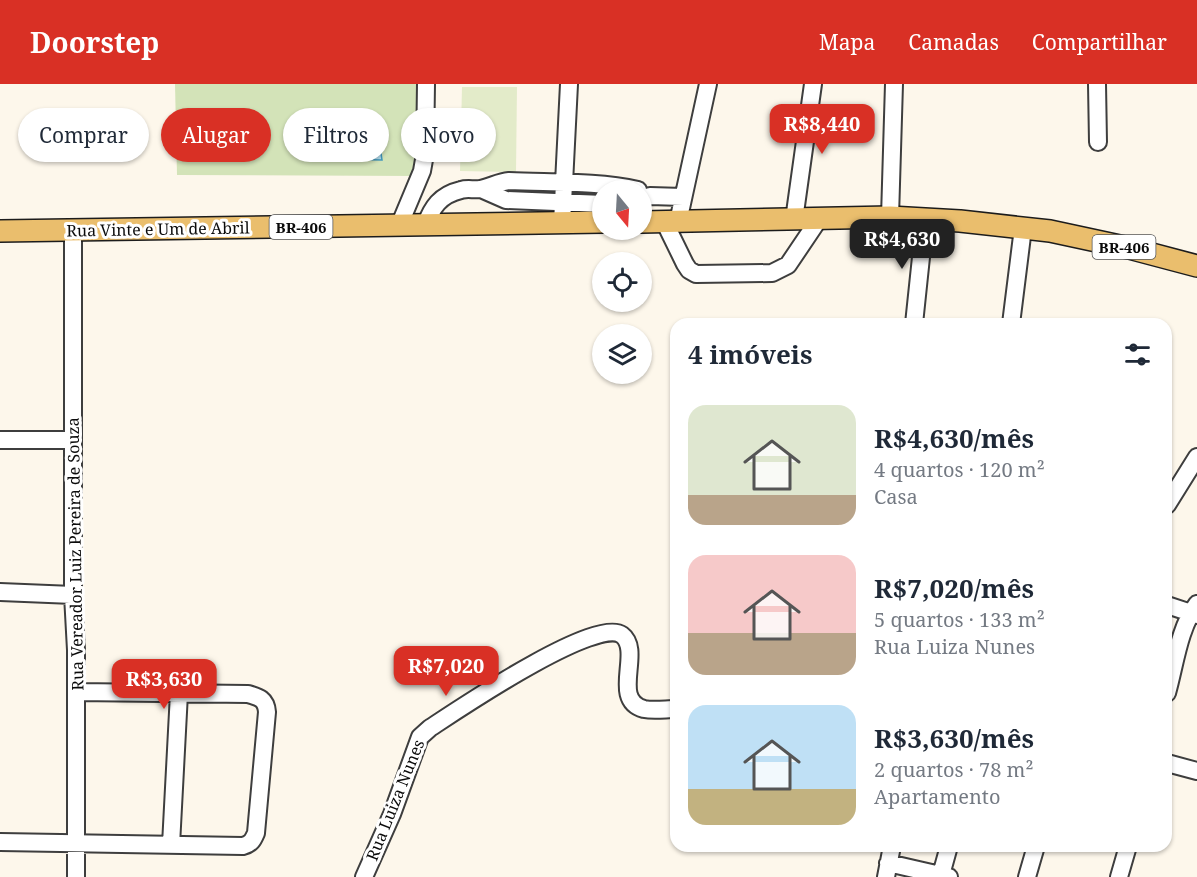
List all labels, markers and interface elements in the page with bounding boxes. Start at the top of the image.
text: Doorstep [30,23,159,61]
text: Mapa [819,28,875,56]
text: Camadas [908,28,999,56]
text: Compartilhar [1032,28,1167,56]
pin: R$8,440 [767,104,877,155]
chip: Comprar [18,108,149,162]
chip: Alugar [161,108,271,162]
chip: Filtros [283,108,389,162]
chip: Novo [401,108,496,162]
text: R$8,440 [784,110,860,137]
north arrow [592,180,652,240]
map controls [592,180,652,384]
road number: BR-406 [270,215,332,239]
street label: Rua Vinte e Um de Abril [66,216,250,242]
pin: R$4,630 [847,219,957,270]
text: R$4,630 [864,225,940,252]
road number: BR-406 [1092,235,1156,259]
button: locate [592,252,652,312]
button: layers [592,324,652,384]
text: 4 imóveis [688,336,813,372]
icon: filters [1121,338,1154,371]
street label: Rua Vereador Luiz Pereira de Souza [62,417,88,691]
text: R$4,630/mês [874,420,1034,456]
icon: home [736,429,808,501]
text: 4 quartos · 120 m² [874,456,1045,483]
text: Casa [874,483,918,510]
text: R$7,020/mês [874,570,1034,606]
icon: home [736,579,808,651]
text: 5 quartos · 133 m² [874,606,1045,633]
text: Rua Luiza Nunes [874,633,1035,660]
pin: R$7,020 [391,646,501,697]
text: R$7,020 [408,652,484,679]
pin: R$3,630 [109,659,219,710]
text: R$3,630 [126,665,202,692]
text: R$3,630/mês [874,720,1034,756]
icon: home [736,729,808,801]
street label: Rua Luiza Nunes [361,736,429,864]
text: 2 quartos · 78 m² [874,756,1034,783]
text: Apartamento [874,783,1000,810]

